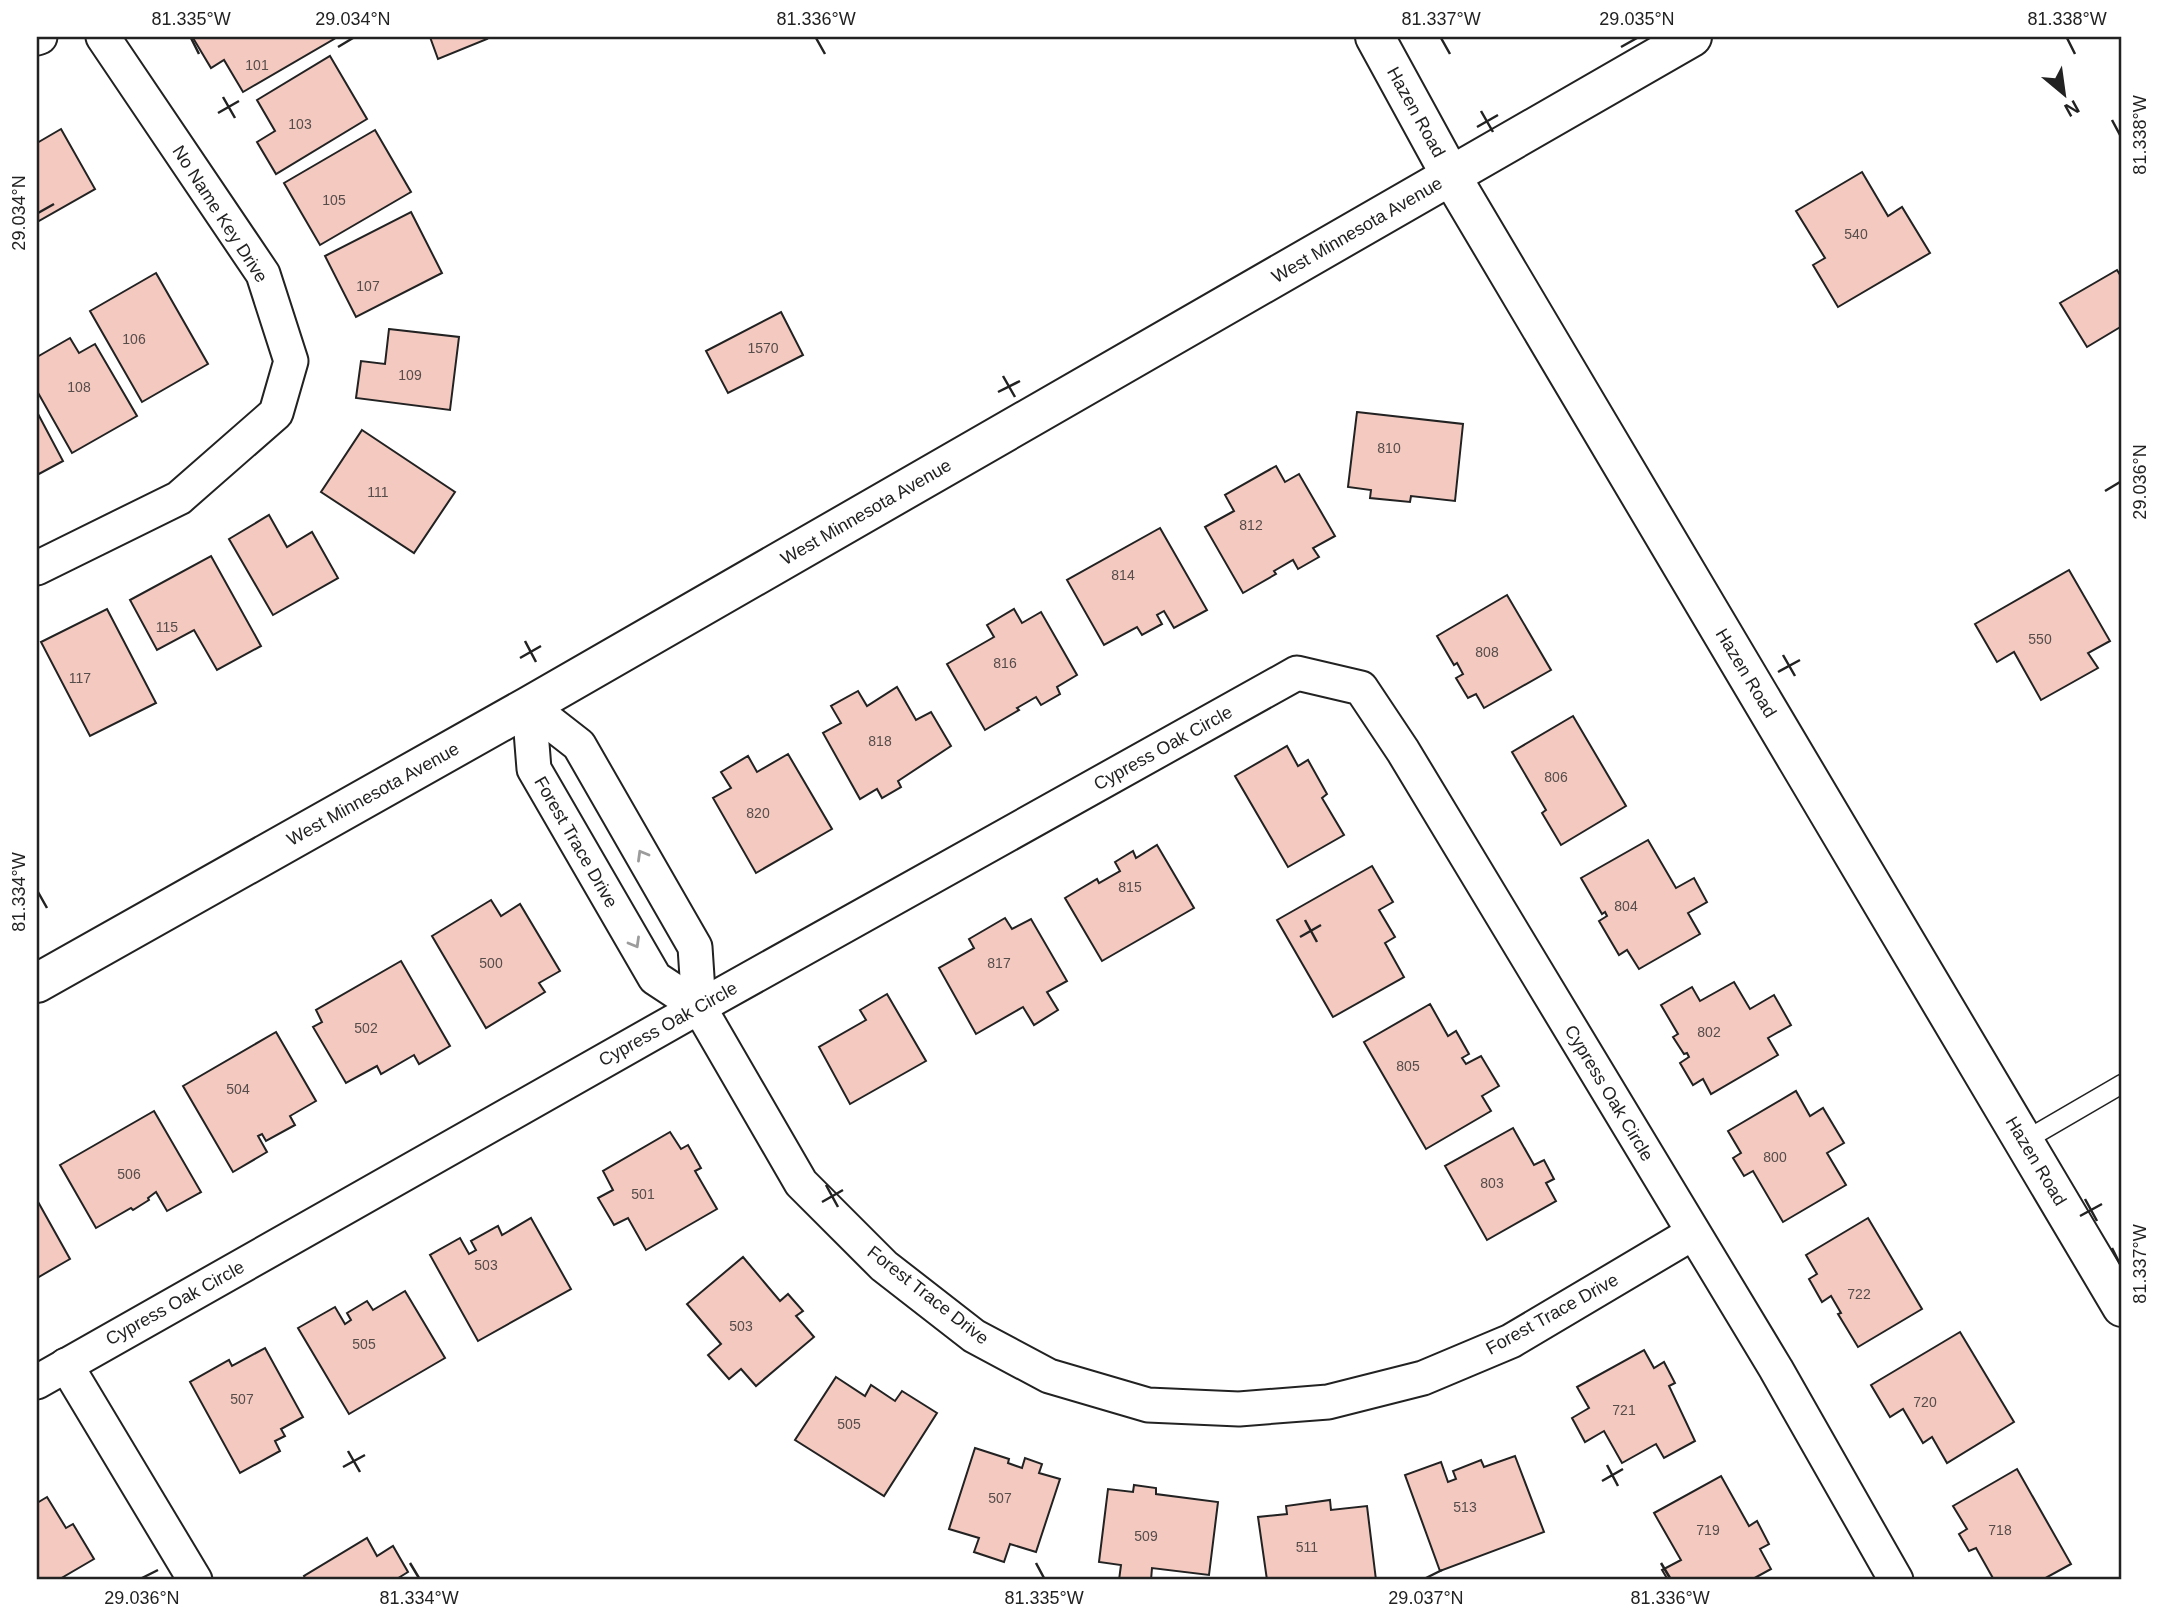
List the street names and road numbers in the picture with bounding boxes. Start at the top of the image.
street label: Hazen Road [1383,63,1449,161]
street label: No Name Key Drive [168,142,272,286]
street label: West Minnesota Avenue [1268,173,1446,287]
street label: West Minnesota Avenue [777,455,955,569]
street label: Hazen Road [1712,625,1780,721]
street label: Cypress Oak Circle [1090,702,1236,794]
street label: West Minnesota Avenue [284,738,462,850]
street label: Forest Trace Drive [530,773,622,911]
street label: Cypress Oak Circle [595,978,741,1070]
street label: Cypress Oak Circle [1561,1021,1657,1165]
street label: Hazen Road [2002,1113,2070,1209]
street label: Forest Trace Drive [864,1242,992,1348]
street label: Cypress Oak Circle [102,1257,248,1349]
street label: Forest Trace Drive [1482,1269,1622,1359]

